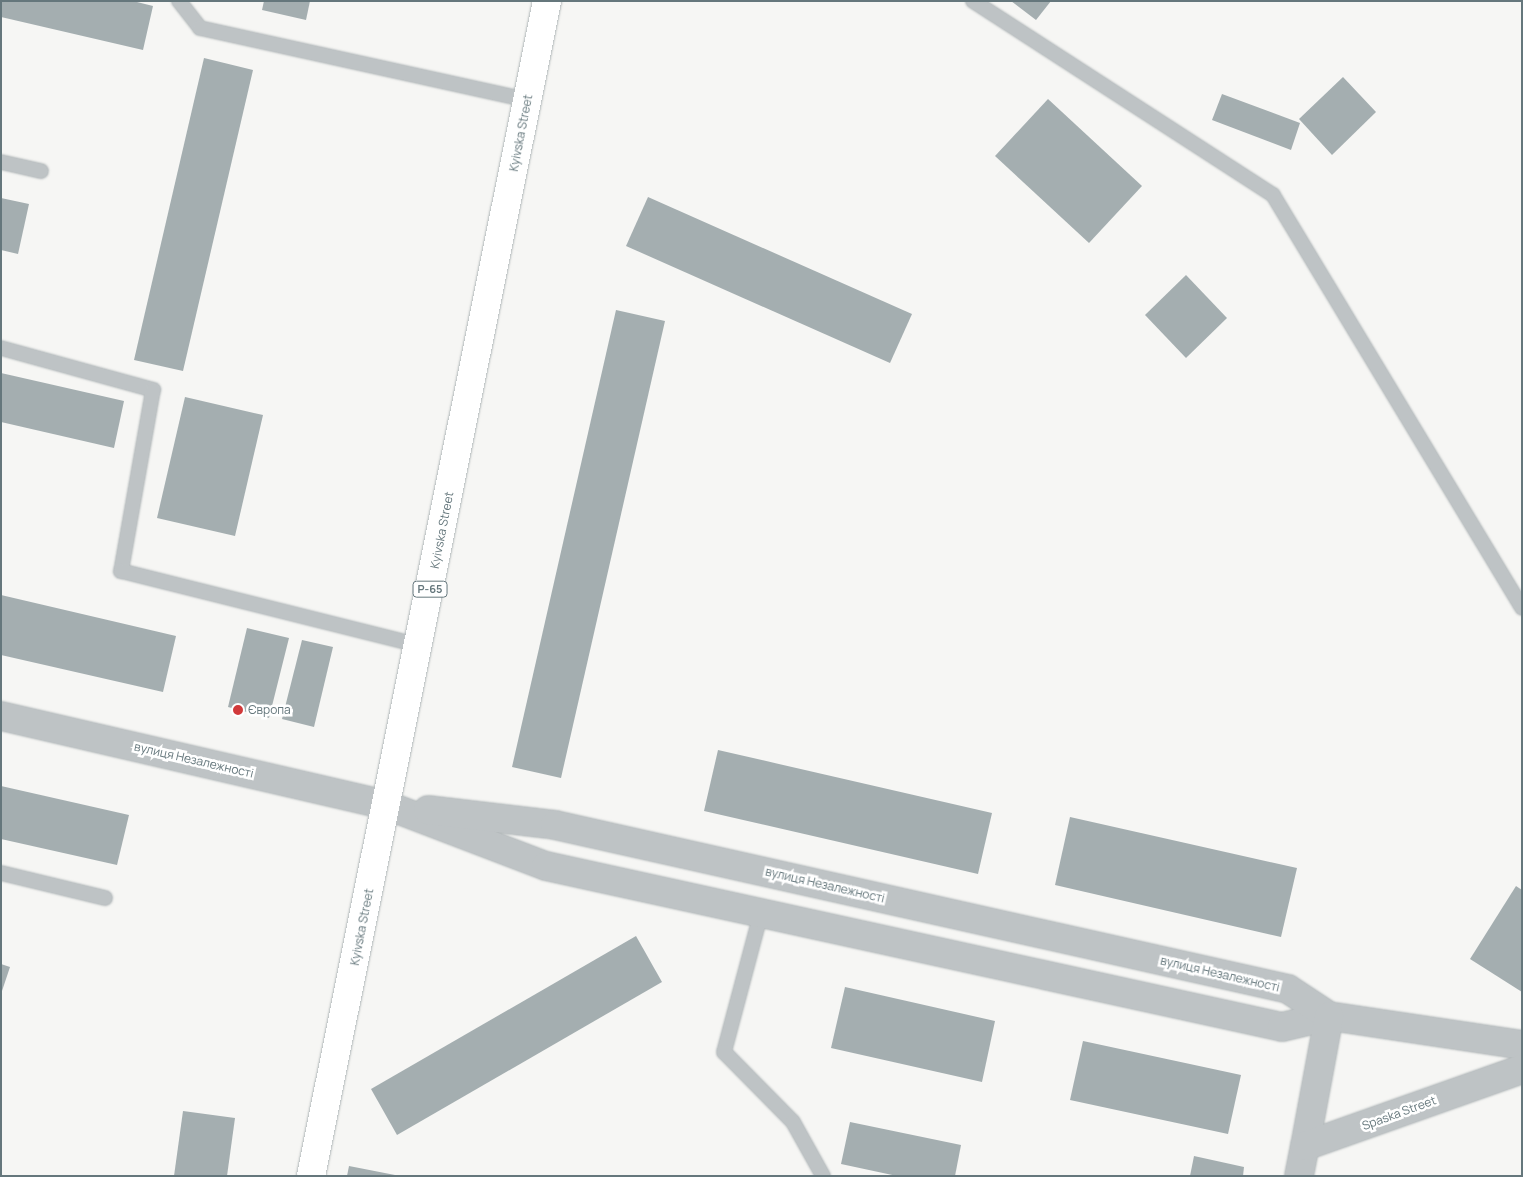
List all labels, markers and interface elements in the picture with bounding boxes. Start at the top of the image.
street label: Kyivska Street [506,93,536,173]
street label: Kyivska Street [427,490,457,570]
road number: Р-65 [412,580,448,598]
place label: Європа [248,703,291,717]
marker: Європа [232,704,244,716]
street label: вулиця Незалежності [133,739,255,781]
street label: вулиця Незалежності [764,864,886,906]
street label: Kyivska Street [347,887,377,967]
street label: вулиця Незалежності [1159,953,1281,995]
street label: Spaska Street [1360,1093,1438,1133]

